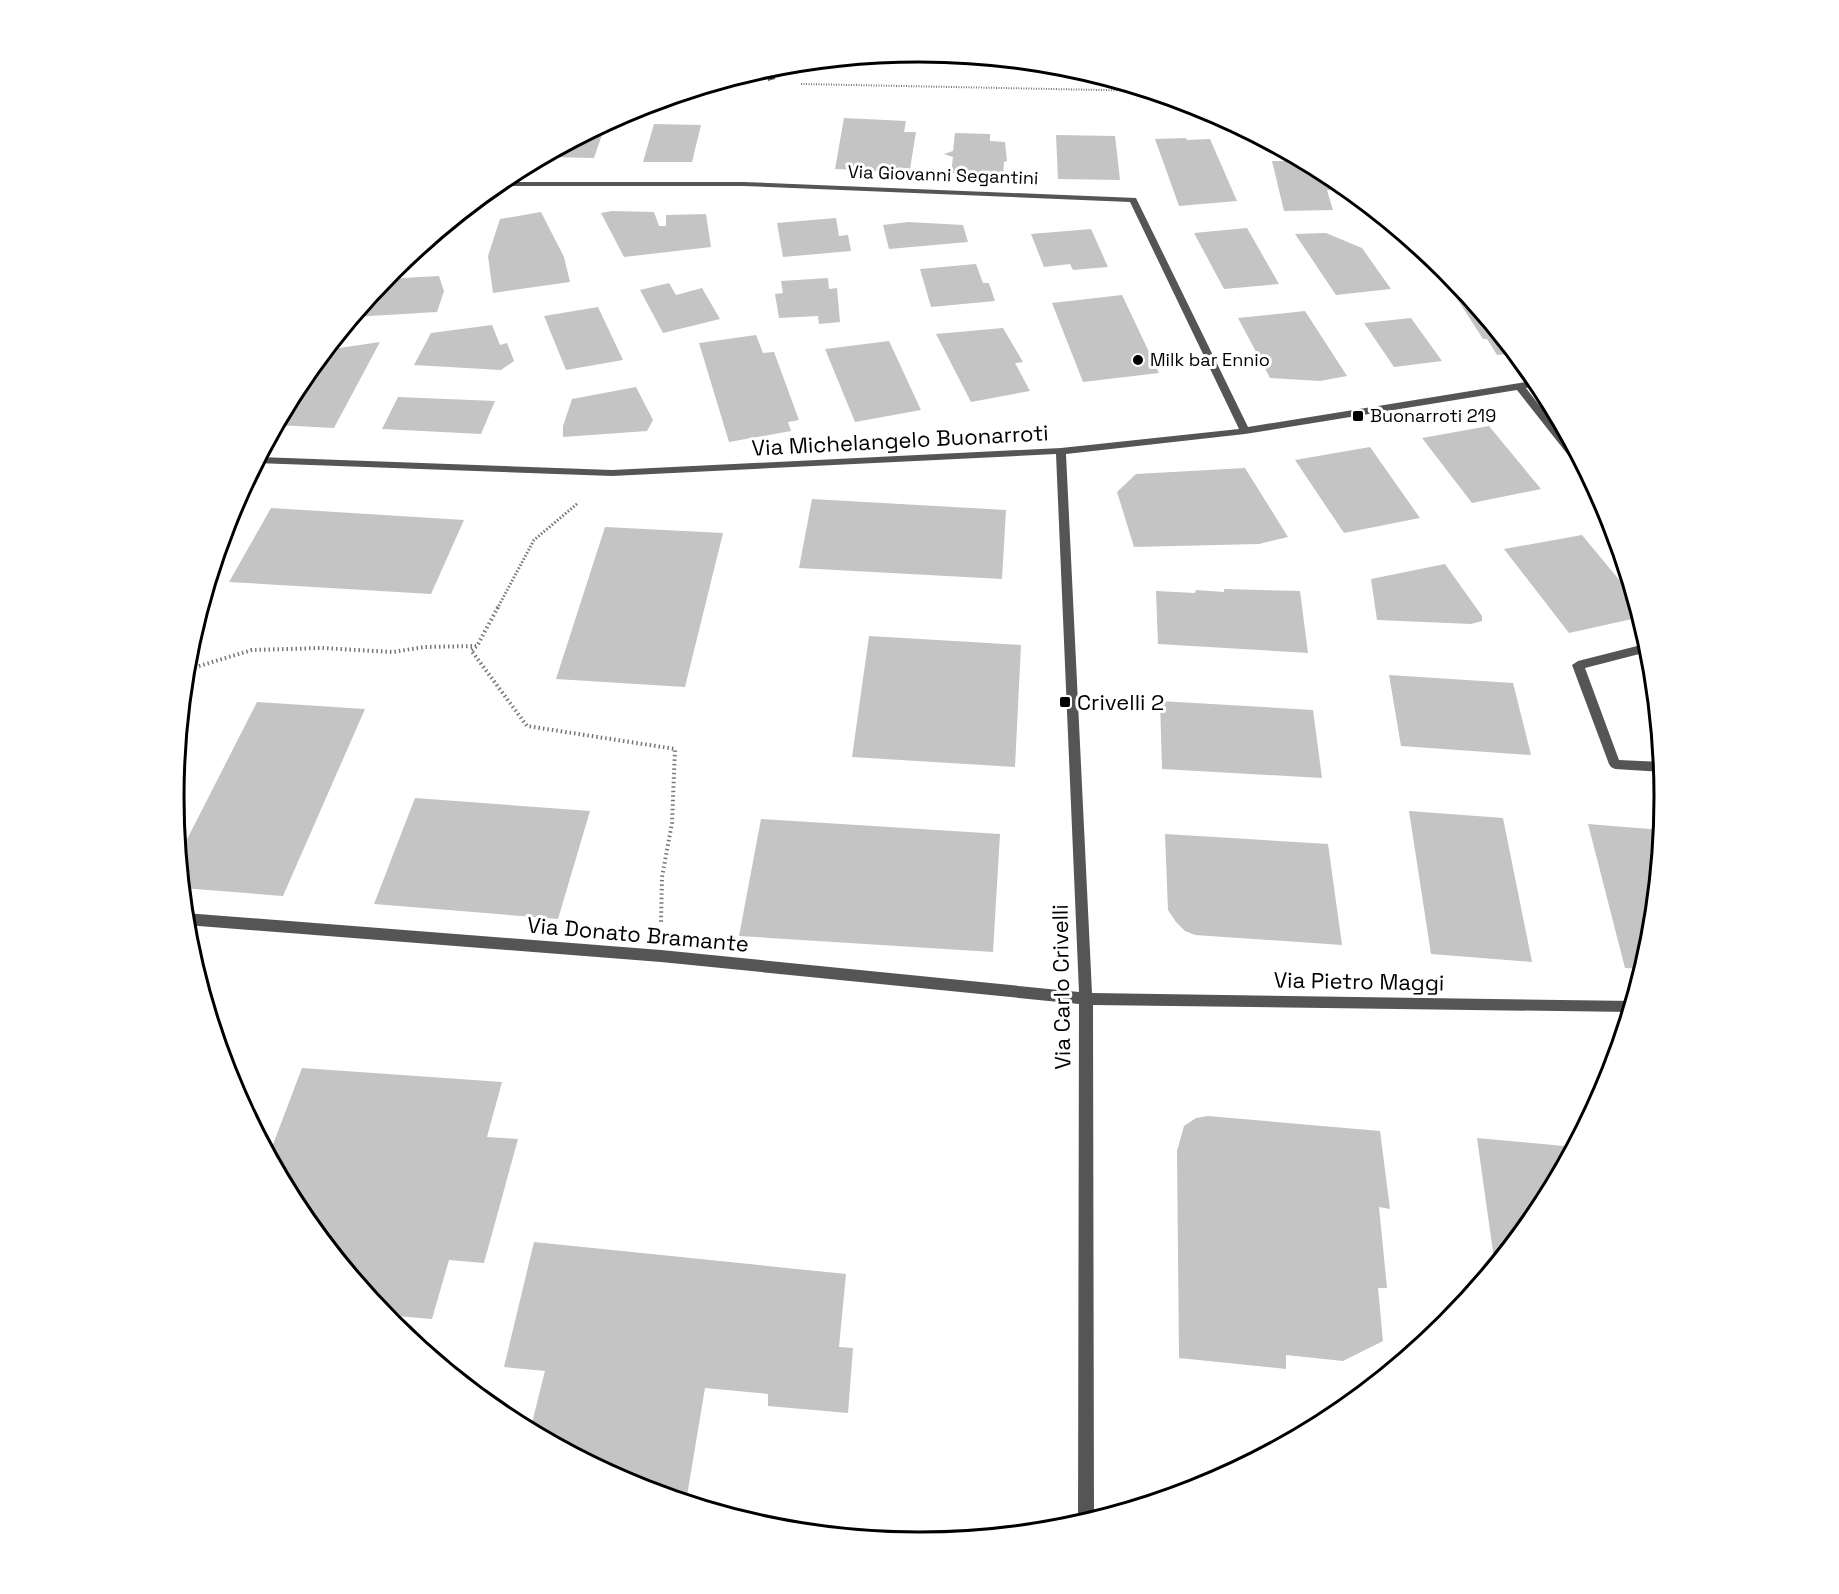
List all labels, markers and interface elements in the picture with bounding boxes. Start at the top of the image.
street label: Via Giovanni Segantini [847,160,1039,189]
place label: Milk bar Ennio [1150,348,1270,371]
marker: Milk bar Ennio [1131,353,1145,367]
place label: Buonarroti 219 [1370,404,1496,427]
marker: Buonarroti 219 [1351,409,1365,423]
street label: Via Michelangelo Buonarroti [751,418,1049,462]
place label: Crivelli 2 [1077,688,1164,716]
marker: Crivelli 2 [1058,695,1072,709]
street label: Via Carlo Crivelli [1046,904,1076,1070]
street label: Via Donato Bramante [526,910,750,958]
street label: Via Pietro Maggi [1273,966,1445,996]

